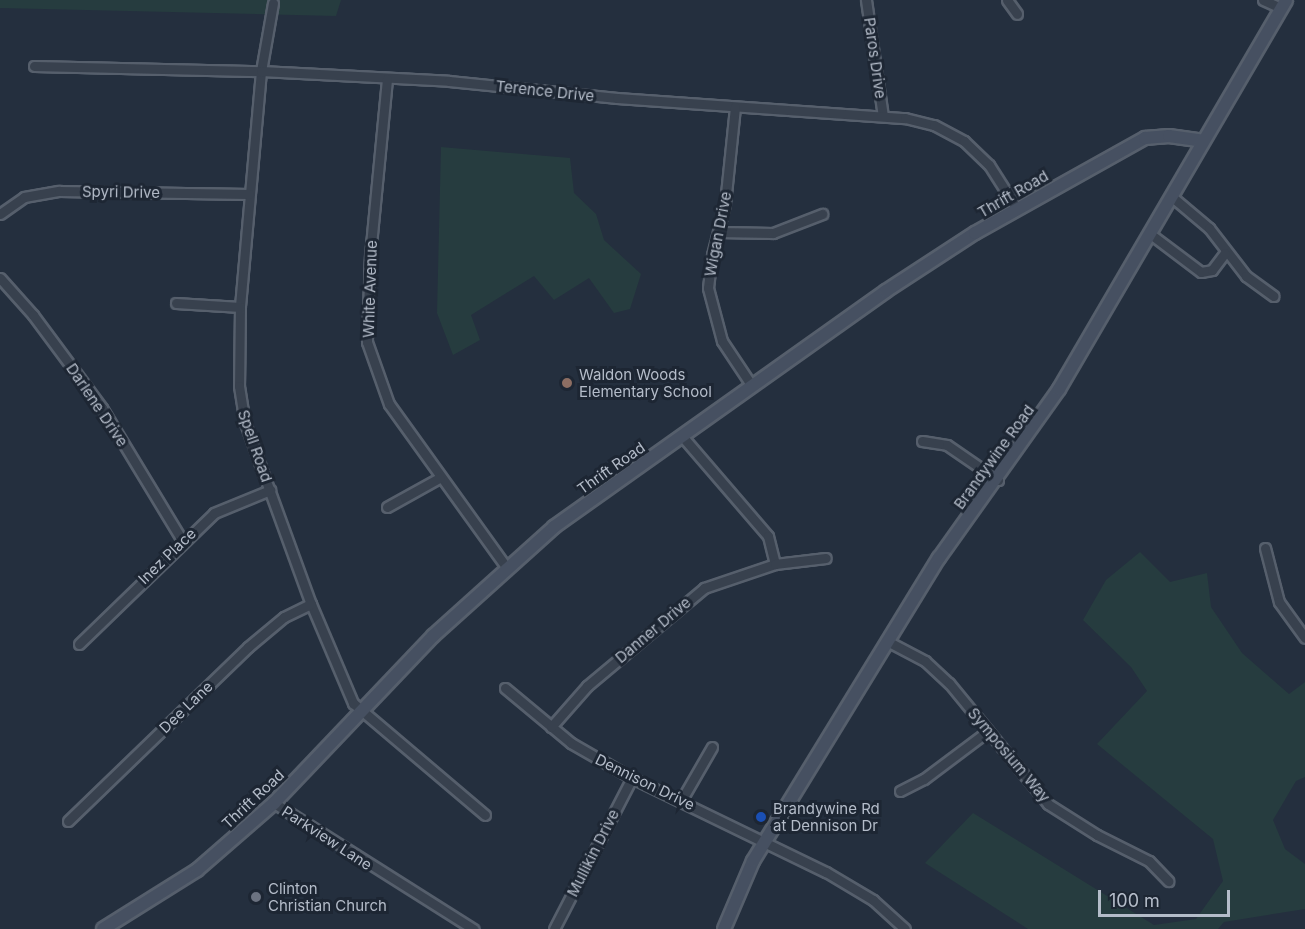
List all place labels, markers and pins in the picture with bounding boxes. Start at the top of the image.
place label: Waldon Woods Elementary School [579,365,712,400]
marker: Waldon Woods Elementary School [560,376,574,390]
place label: Brandywine Rd at Dennison Dr [773,799,880,834]
marker: Brandywine Rd at Dennison Dr [754,810,768,824]
place label: Clinton Christian Church [268,879,387,914]
marker: Clinton Christian Church [249,890,263,904]

